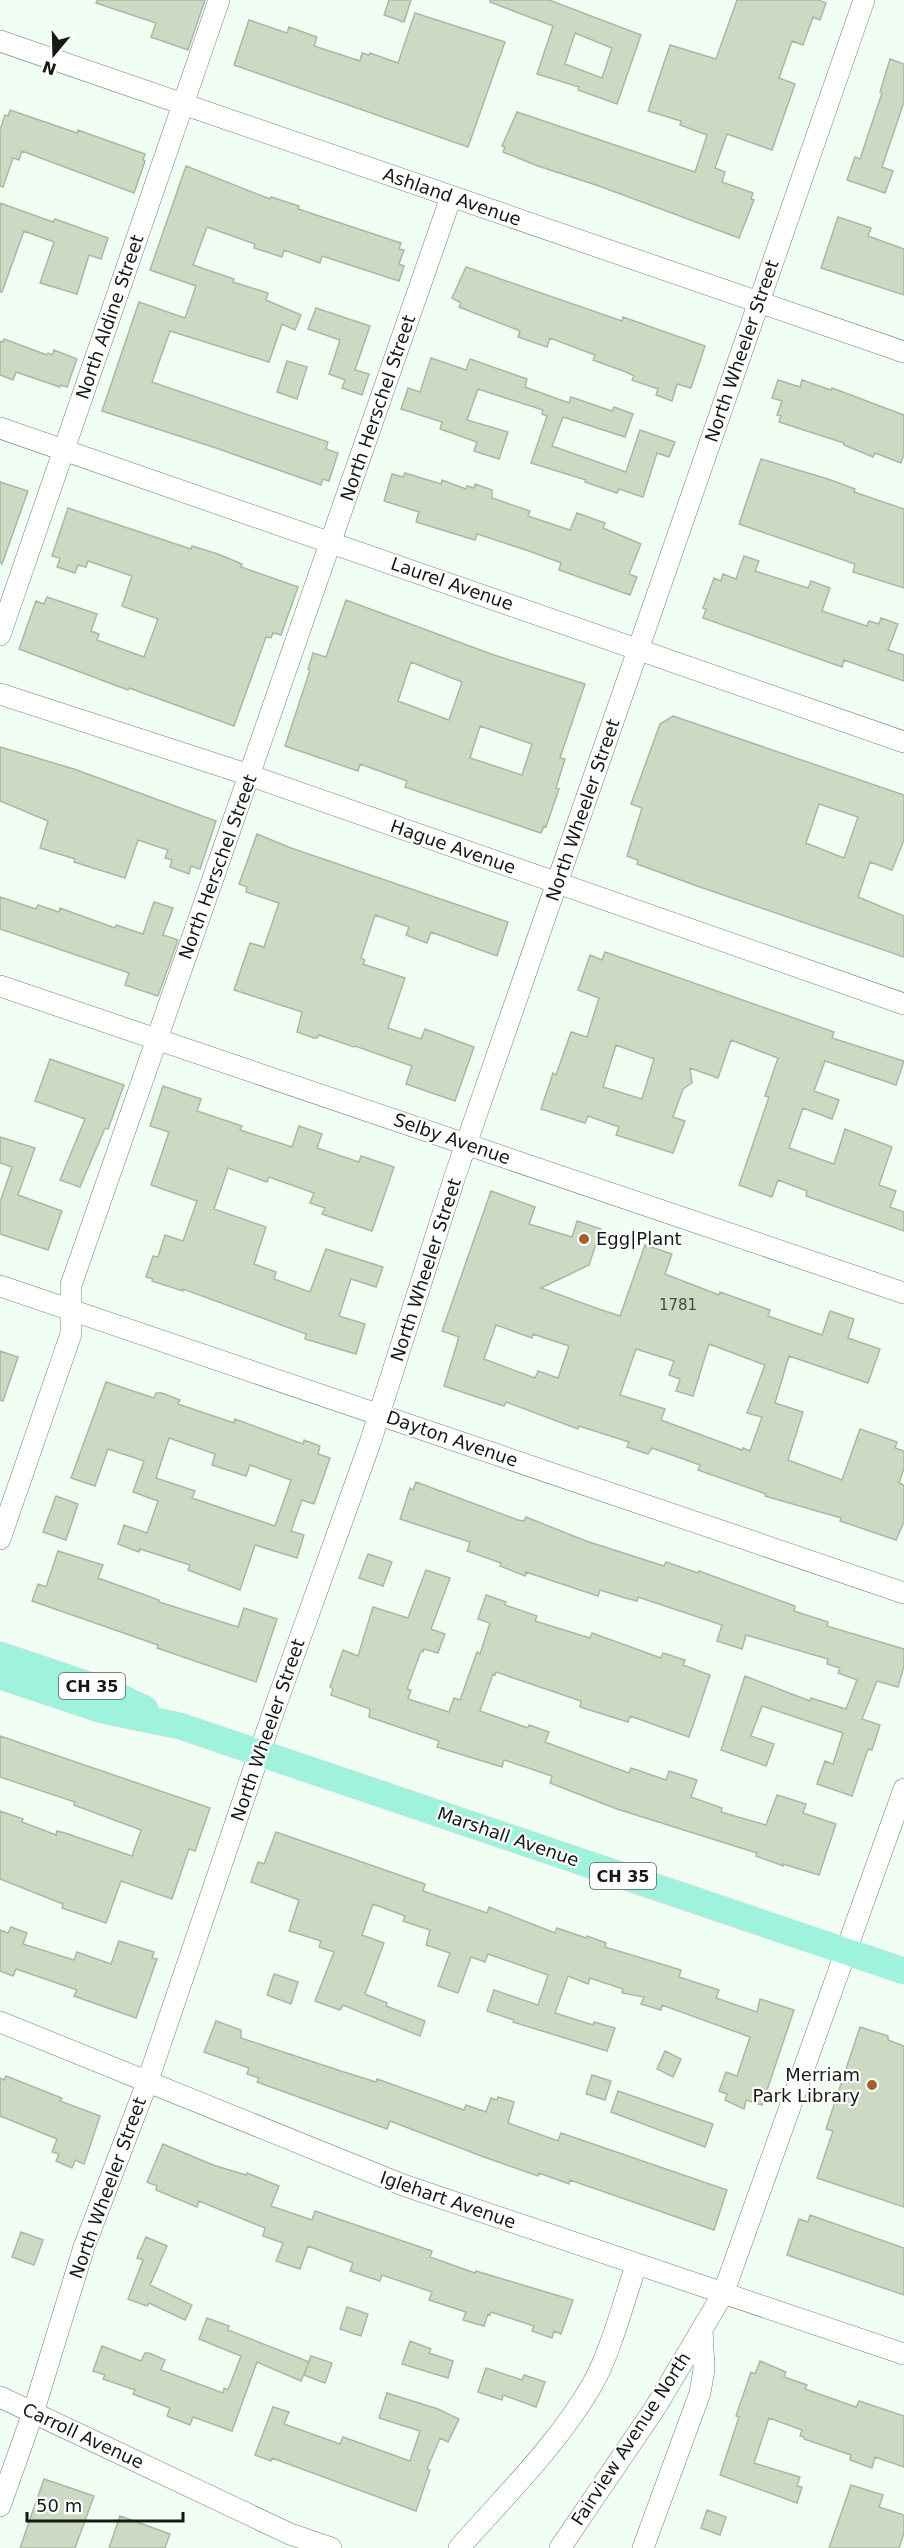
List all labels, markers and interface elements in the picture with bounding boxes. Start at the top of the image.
north arrow [24,24,84,84]
text: N [40,57,59,79]
street label: Ashland Avenue [380,163,524,230]
street label: North Aldine Street [71,232,148,402]
street label: North Wheeler Street [700,257,783,445]
street label: North Herschel Street [336,312,419,504]
street label: Laurel Avenue [388,553,516,614]
street label: North Wheeler Street [541,716,624,904]
street label: North Herschel Street [174,772,261,962]
street label: Hague Avenue [388,815,519,878]
street label: Selby Avenue [391,1109,513,1168]
street label: North Wheeler Street [386,1176,465,1364]
place label: Egg|Plant [596,1228,682,1249]
marker: Egg|Plant [577,1232,591,1246]
house number: 1781 [659,1296,697,1314]
street label: Dayton Avenue [384,1406,521,1471]
street label: North Wheeler Street [226,1636,309,1824]
road number: CH 35 [59,1673,125,1699]
street label: Marshall Avenue [435,1802,582,1871]
road number: CH 35 [590,1863,656,1889]
place label: Merriam Park Library [752,2064,860,2106]
marker: Merriam Park Library [865,2078,879,2092]
street label: North Wheeler Street [65,2094,150,2281]
street label: Iglehart Avenue [377,2166,519,2233]
street label: Fairview Avenue North [567,2348,694,2529]
street label: Carroll Avenue [19,2398,147,2473]
scale bar [27,2485,183,2523]
text: 50 m [36,2495,82,2516]

